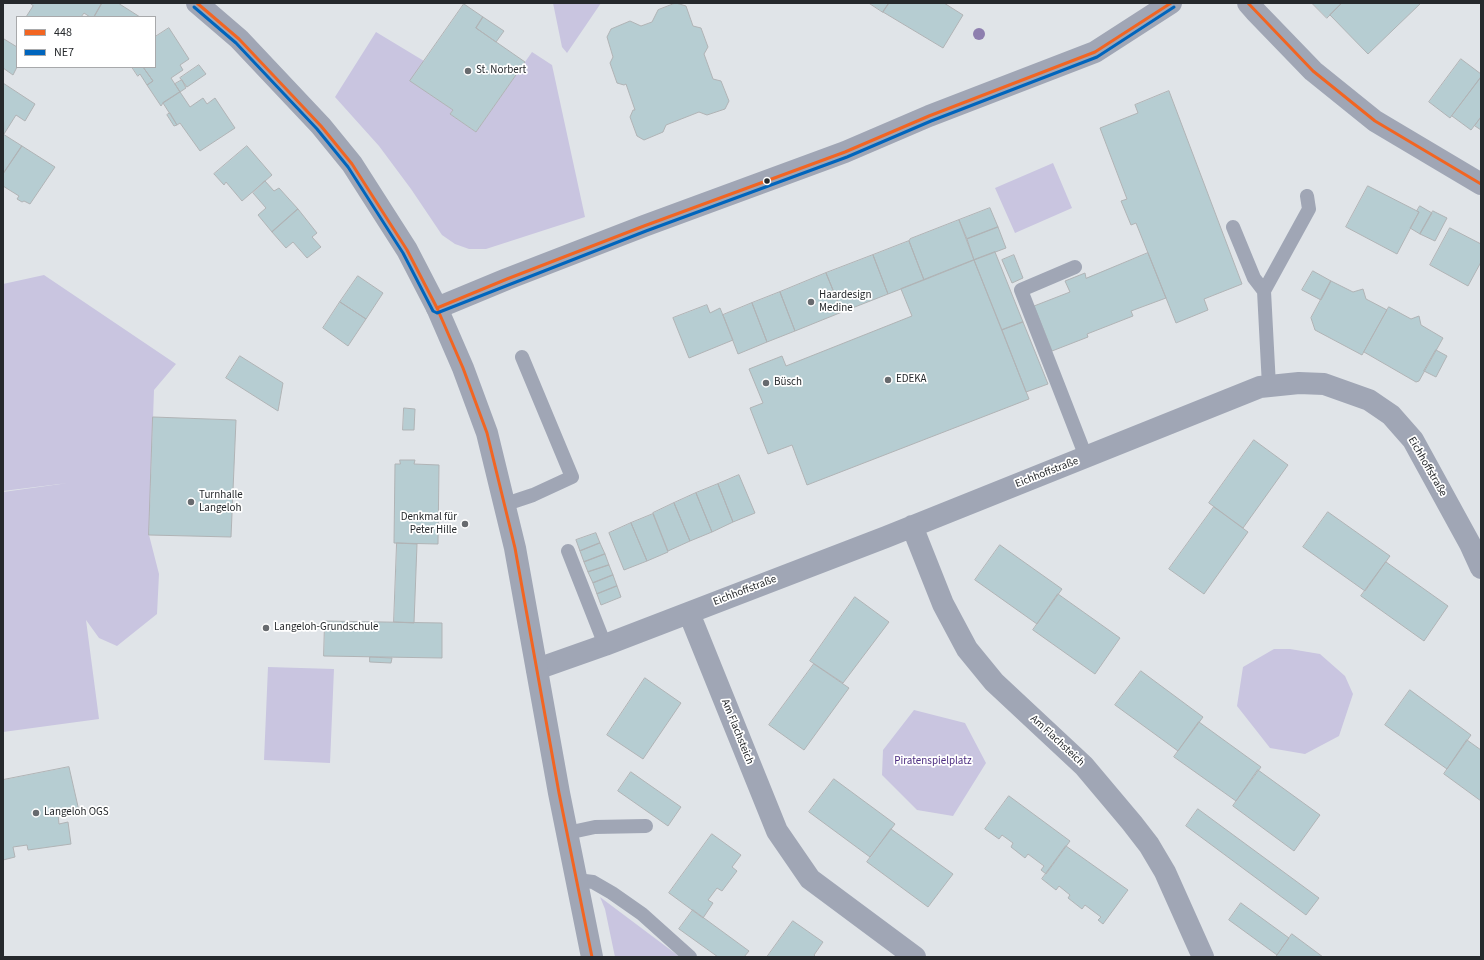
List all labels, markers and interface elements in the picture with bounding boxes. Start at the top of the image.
legend [16,16,156,68]
text: 448 [54,24,72,41]
text: NE7 [54,44,74,61]
place label: St. Norbert [476,64,526,78]
marker: St. Norbert [463,66,473,76]
unlabelled marker [762,176,772,186]
place label: Haardesign Medine [819,289,871,315]
marker: Haardesign Medine [806,297,816,307]
place label: EDEKA [896,373,927,387]
marker: EDEKA [883,375,893,385]
place label: Büsch [774,376,802,390]
marker: Büsch [761,378,771,388]
street label: Eichhoffstraße [1405,435,1449,499]
street label: Eichhoffstraße [1013,455,1081,491]
place label: Turnhalle Langeloh [199,489,243,515]
marker: Turnhalle Langeloh [186,497,196,507]
place label: Denkmal für Peter Hille [401,511,457,537]
marker: Denkmal für Peter Hille [460,519,470,529]
street label: Eichhoffstraße [711,573,779,609]
place label: Langeloh-Grundschule [274,621,378,635]
marker: Langeloh-Grundschule [261,623,271,633]
street label: Am Flachsteich [718,697,756,767]
street label: Am Flachsteich [1027,713,1087,769]
park label: Piratenspielplatz [894,755,972,769]
place label: Langeloh OGS [44,806,109,820]
marker: Langeloh OGS [31,808,41,818]

